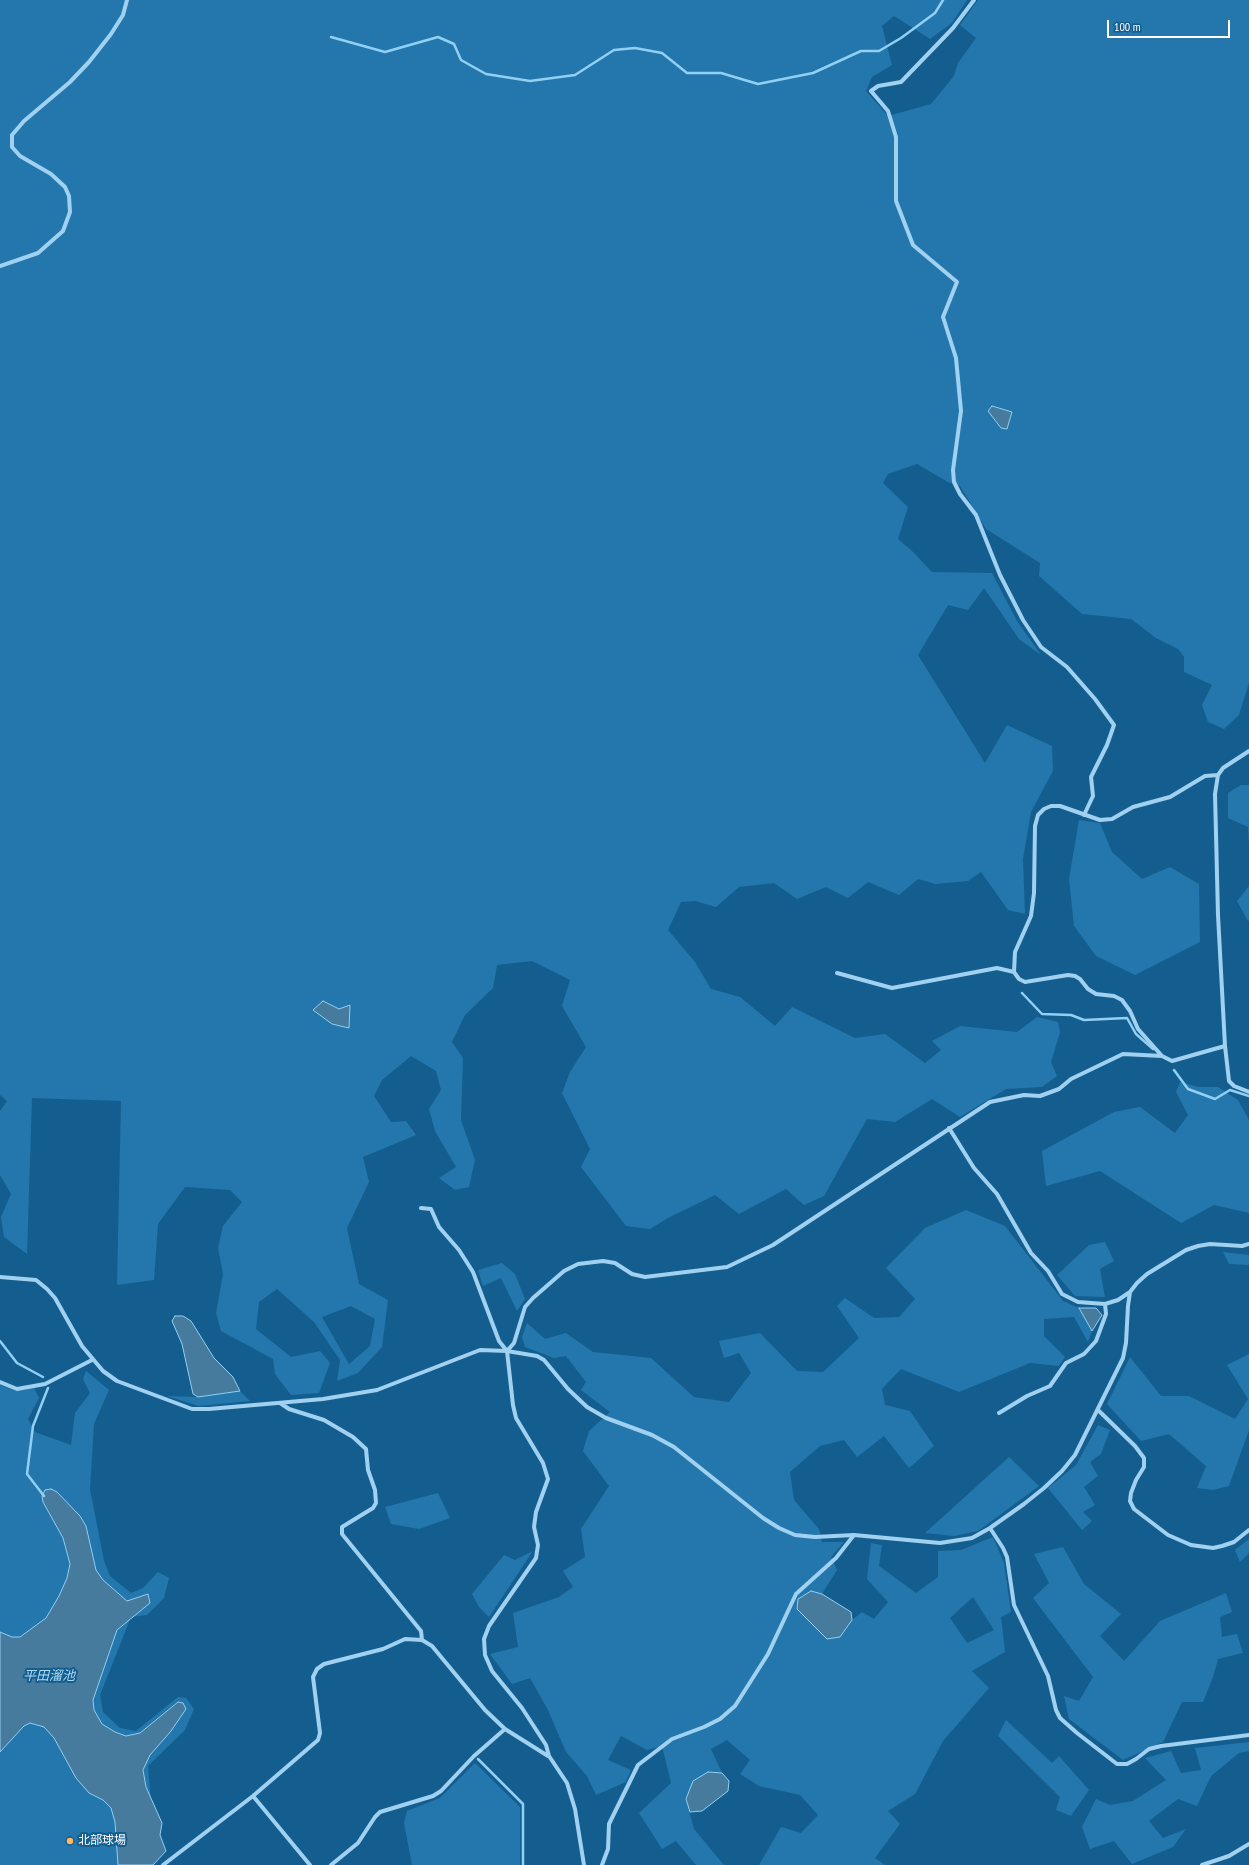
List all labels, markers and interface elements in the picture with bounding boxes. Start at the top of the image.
scale bar [1109,12,1232,38]
text: 100 m [1114,19,1141,34]
water label: 平田溜池 [23,1668,75,1684]
place label: 北部球場 [78,1834,126,1848]
marker: 北部球場 [65,1836,75,1846]

